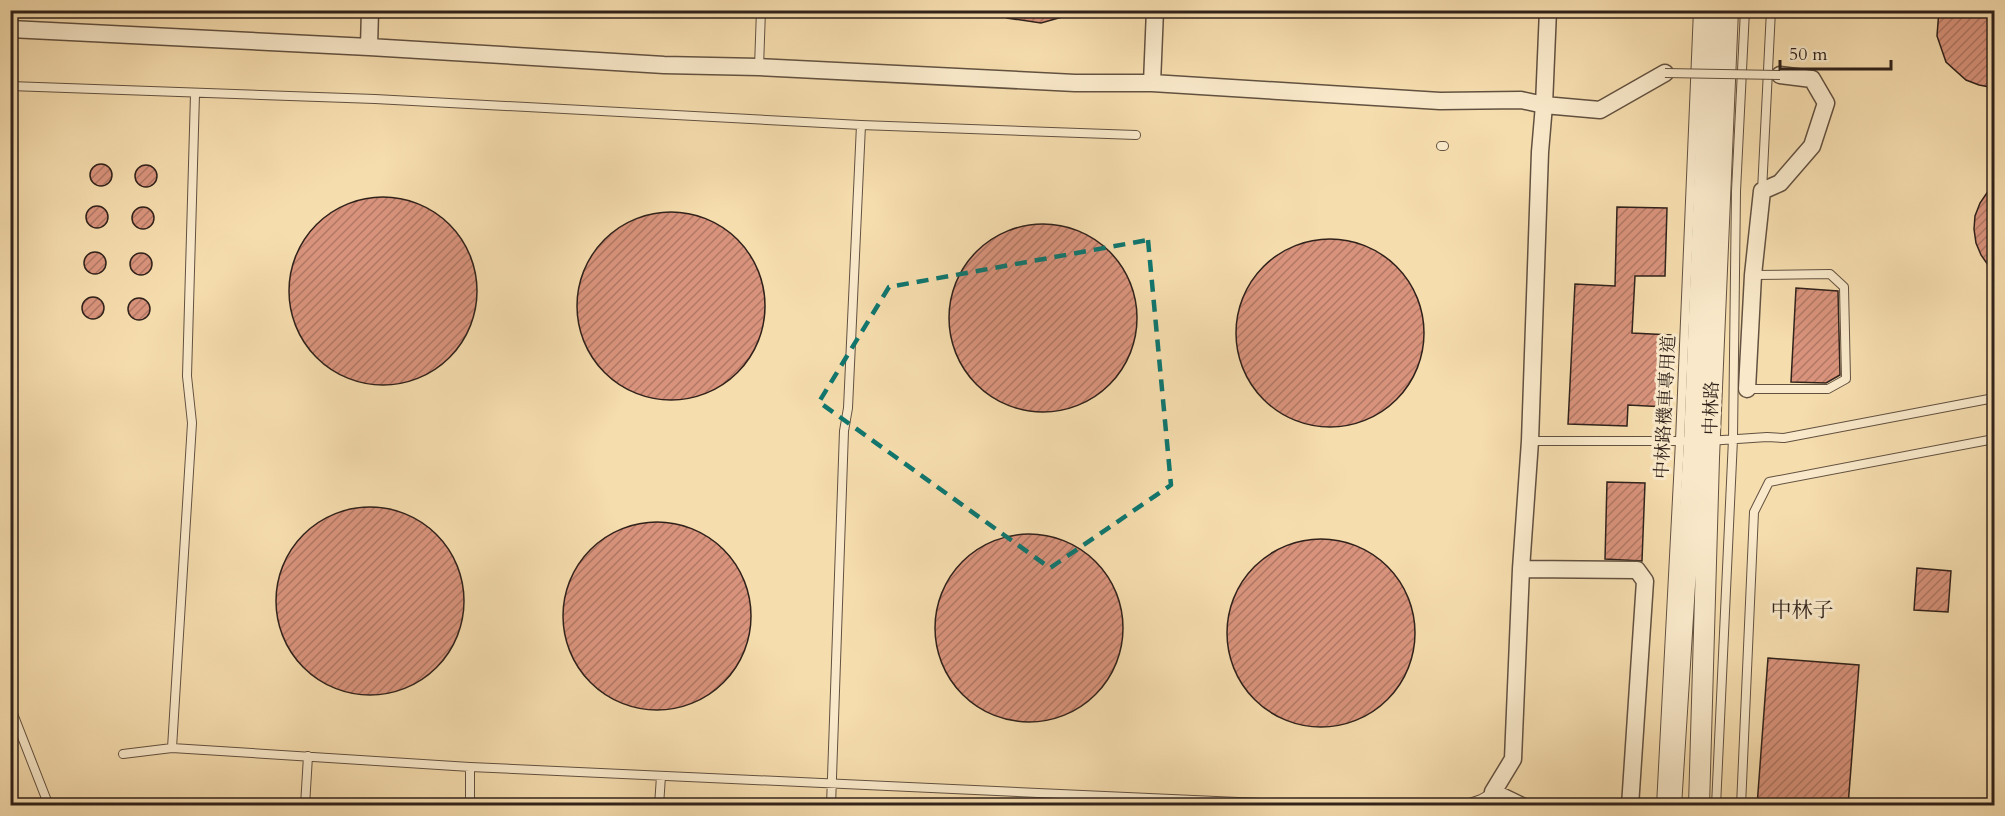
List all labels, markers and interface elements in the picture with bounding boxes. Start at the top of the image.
scale bar [1780,33,1891,71]
text: 50 m [1789,42,1828,67]
street label: 中林路機車專用道 [1649,334,1682,480]
street label: 中林路 [1698,381,1725,435]
district label: 中林子 [1771,596,1834,625]

